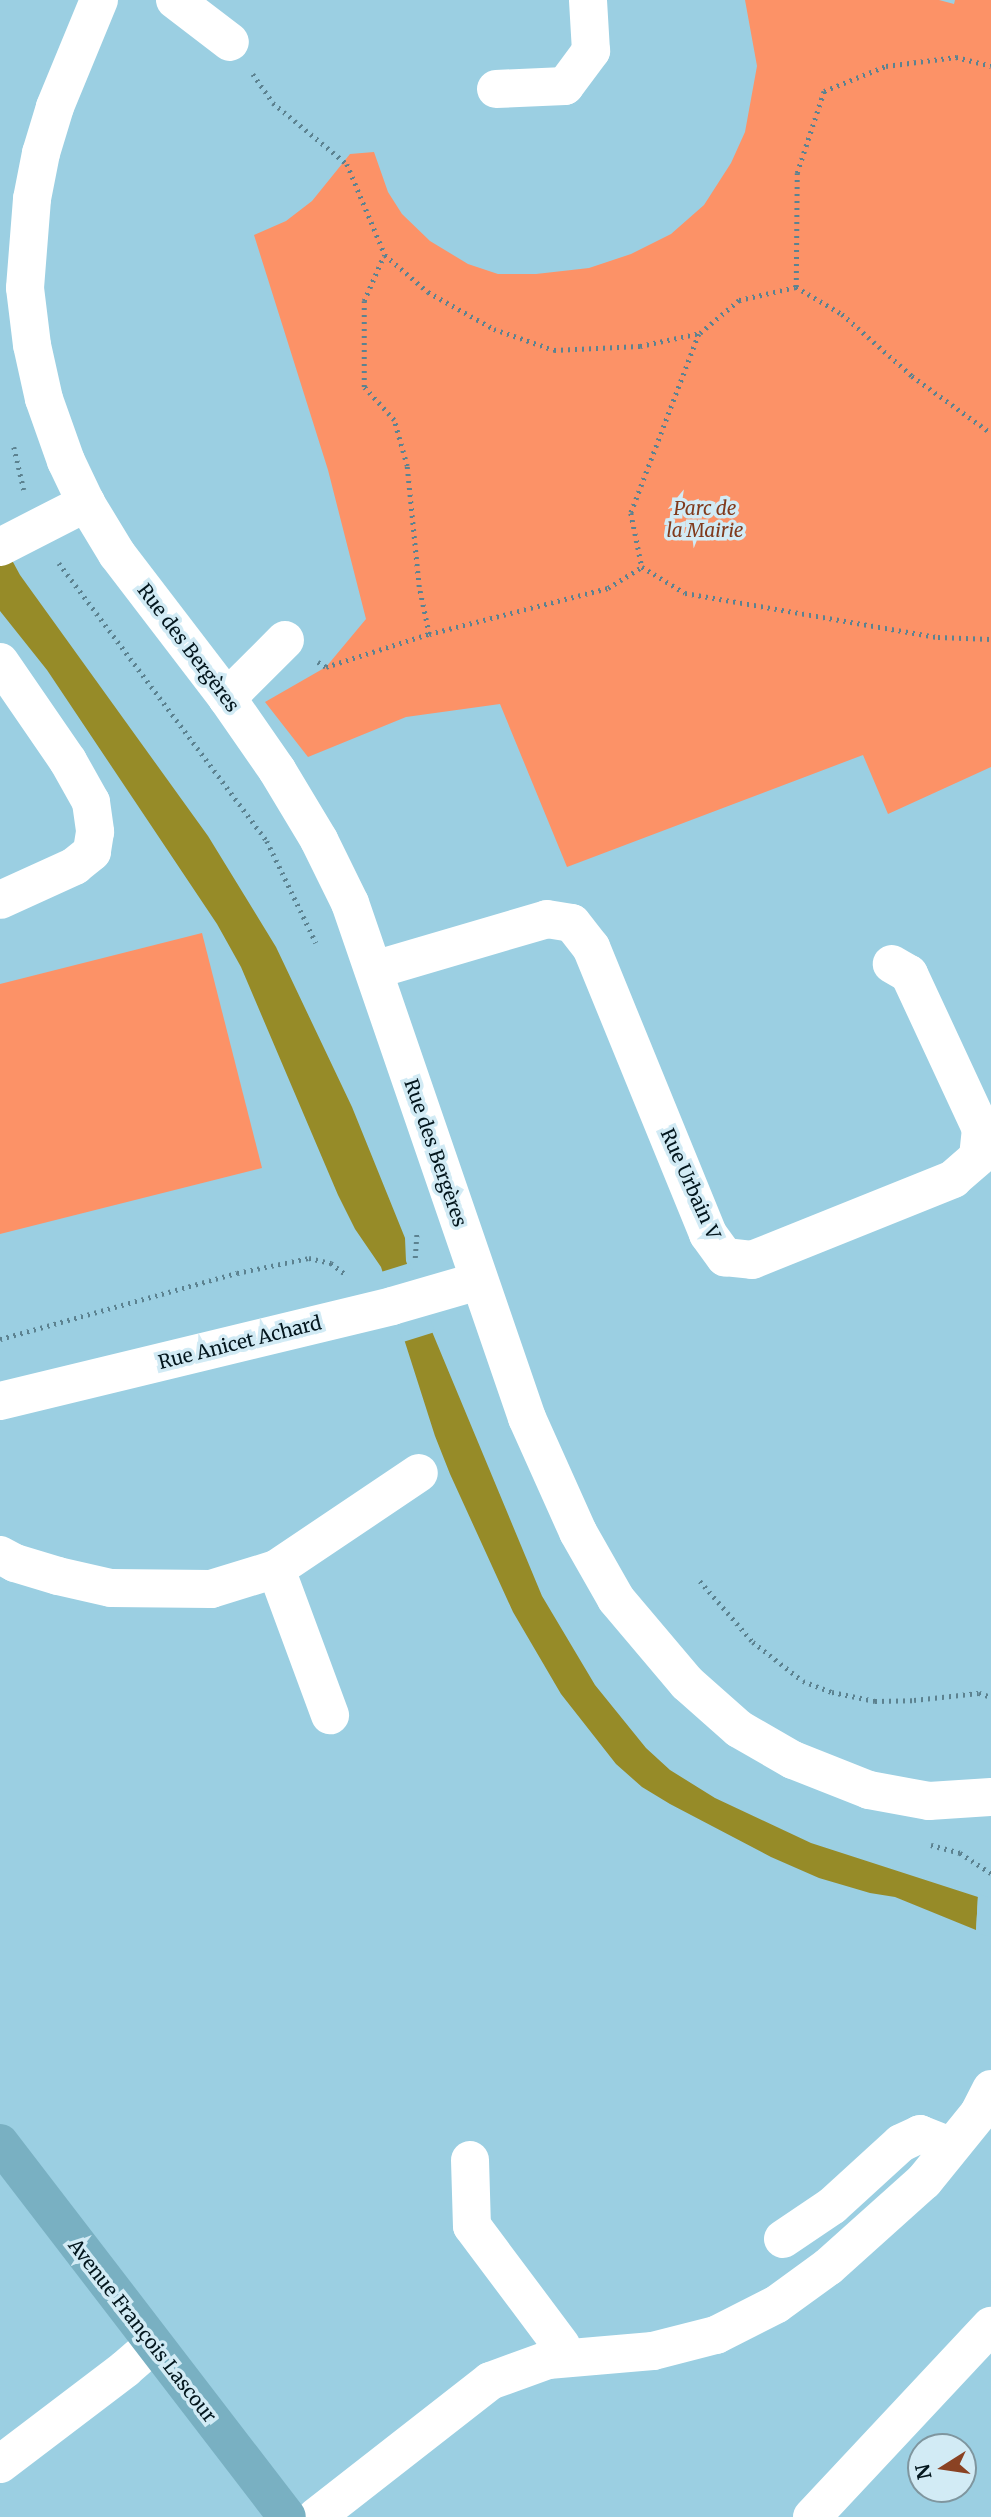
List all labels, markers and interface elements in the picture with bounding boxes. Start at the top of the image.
park label: Parc de la Mairie [666,498,744,542]
street label: Rue des Bergères [132,579,244,717]
street label: Rue des Bergères [399,1076,471,1230]
street label: Rue Urbain V [655,1125,725,1243]
street label: Rue Anicet Achard [156,1312,324,1374]
street label: Avenue François Lascour [63,2235,221,2427]
north arrow [907,2433,977,2503]
text: N [910,2462,937,2482]

